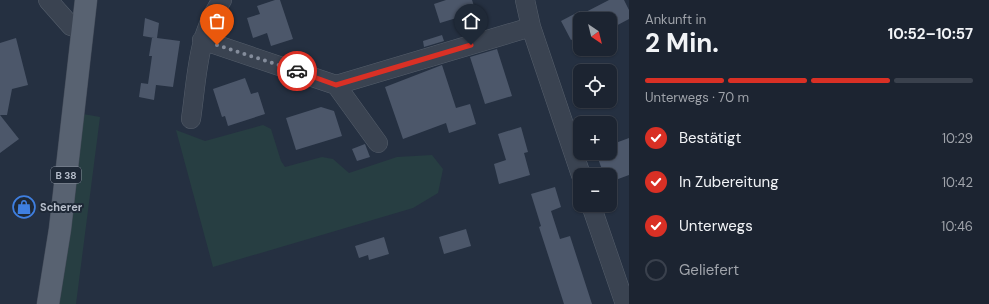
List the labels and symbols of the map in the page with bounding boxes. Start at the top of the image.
pin [200,4,234,45]
pin [454,4,488,45]
north arrow [573,12,617,56]
courier [277,51,317,91]
road number: B 38 [51,167,81,183]
shop icon: Scherer [11,194,37,220]
place label: Scherer [40,200,83,214]

